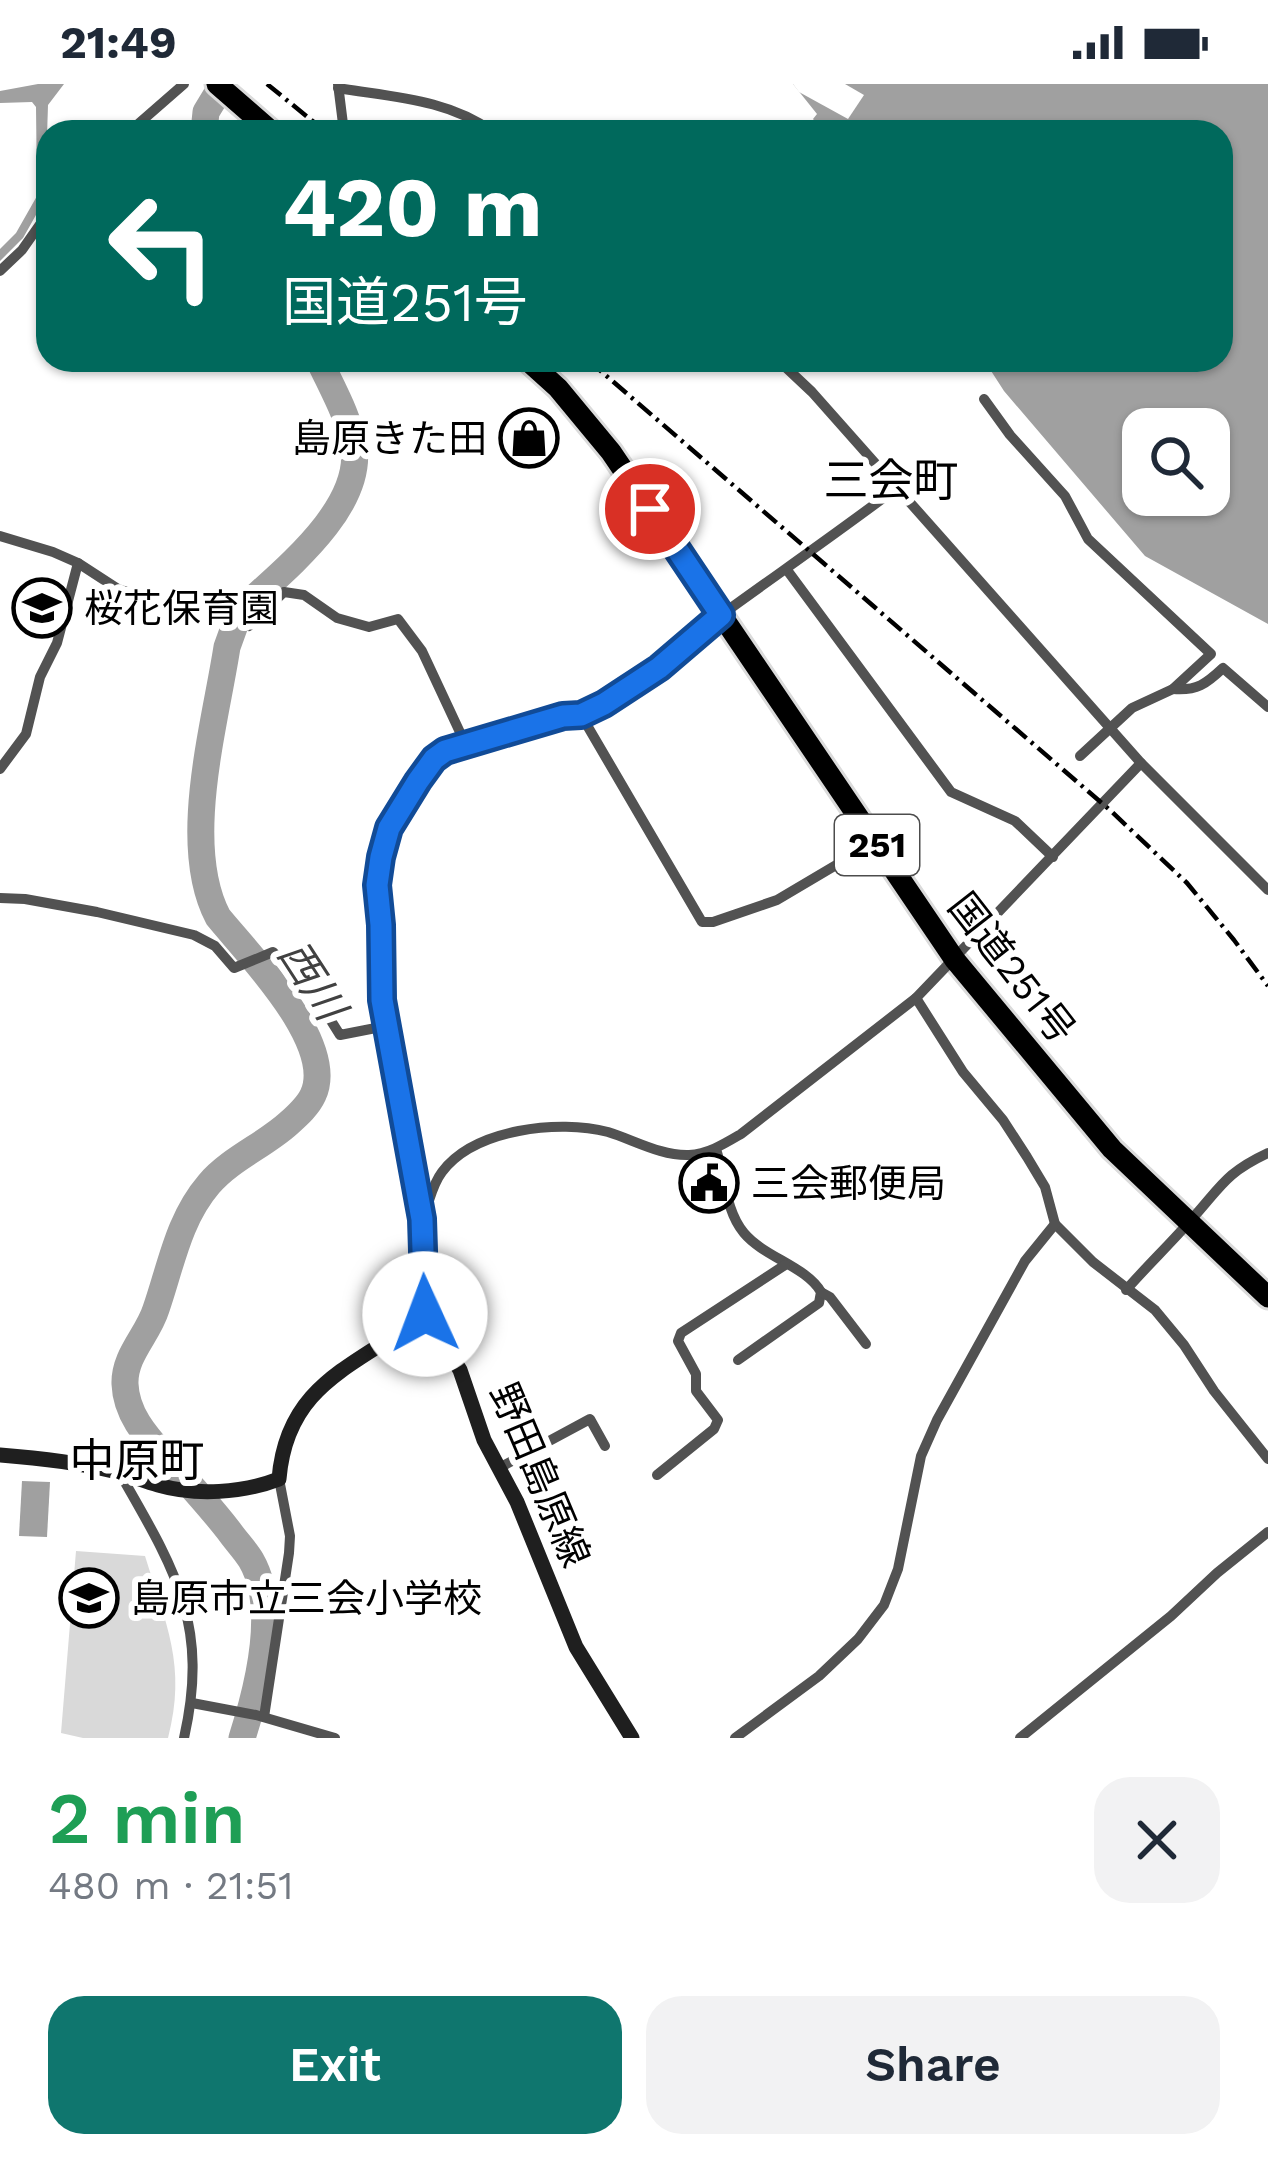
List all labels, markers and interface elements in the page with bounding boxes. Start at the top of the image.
text: 21:49 [60,16,177,69]
text: 420 m [282,158,542,256]
icon: left [84,168,240,324]
text: 国道251号 [282,271,528,334]
shop icon: 島原きた田 [498,407,560,469]
map controls [1122,408,1230,516]
button: search [1122,408,1230,516]
place label: 島原きた田 [292,416,487,461]
district label: 三会町 [823,454,959,507]
pin [599,458,701,560]
icon: arrive [617,476,683,542]
school or university icon: 桜花保育園 [11,577,73,639]
place label: 桜花保育園 [84,586,279,631]
road number: 251 [835,815,919,875]
street label: 国道251号 [940,884,1084,1052]
water label: 西川 [269,931,358,1032]
public building icon: 三会郵便局 [678,1152,740,1214]
place label: 三会郵便局 [751,1161,946,1206]
position arrow [362,1251,488,1377]
street label: 野田島原線 [481,1376,599,1574]
district label: 中原町 [69,1434,205,1487]
school or university icon: 島原市立三会小学校 [58,1567,120,1629]
place label: 島原市立三会小学校 [131,1576,482,1621]
text: 2 min [48,1776,246,1860]
button: close [1094,1777,1220,1903]
text: 480 m · 21:51 [48,1863,293,1908]
button: Exit [48,1996,622,2134]
button: Share [646,1996,1220,2134]

